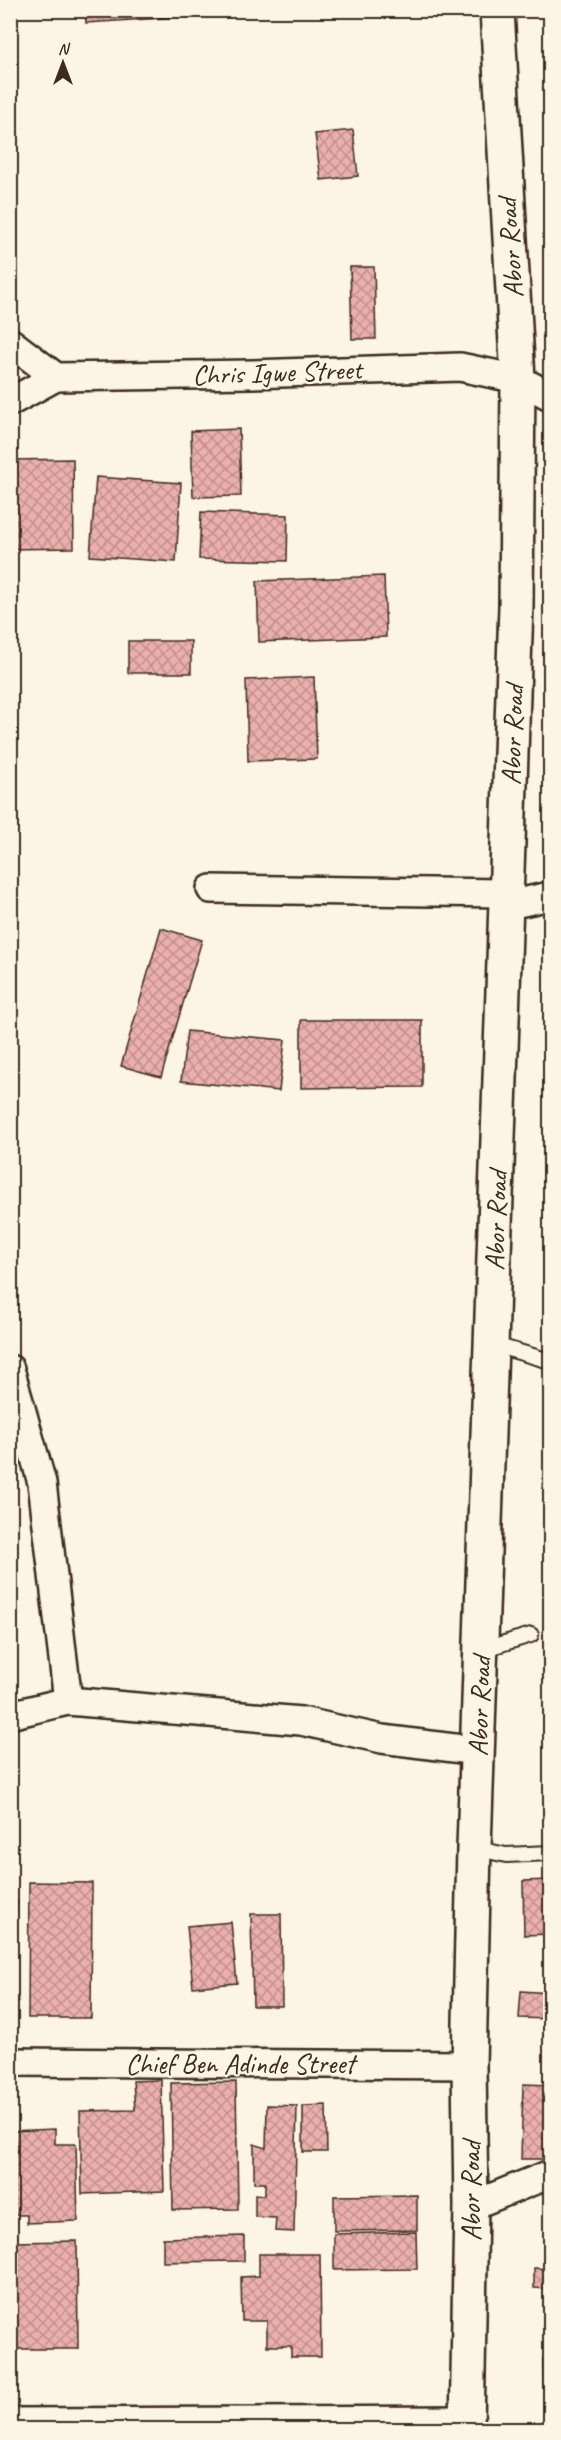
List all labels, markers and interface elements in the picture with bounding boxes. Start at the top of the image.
north arrow [33,33,93,93]
text: N [58,39,71,59]
street label: Abor Road [489,193,531,299]
street label: Chris Igwe Street [192,351,365,392]
street label: Abor Road [492,680,531,785]
street label: Abor Road [476,1166,515,1271]
street label: Abor Road [460,1652,498,1757]
street label: Chief Ben Adinde Street [125,2046,358,2081]
street label: Abor Road [453,2137,488,2241]

